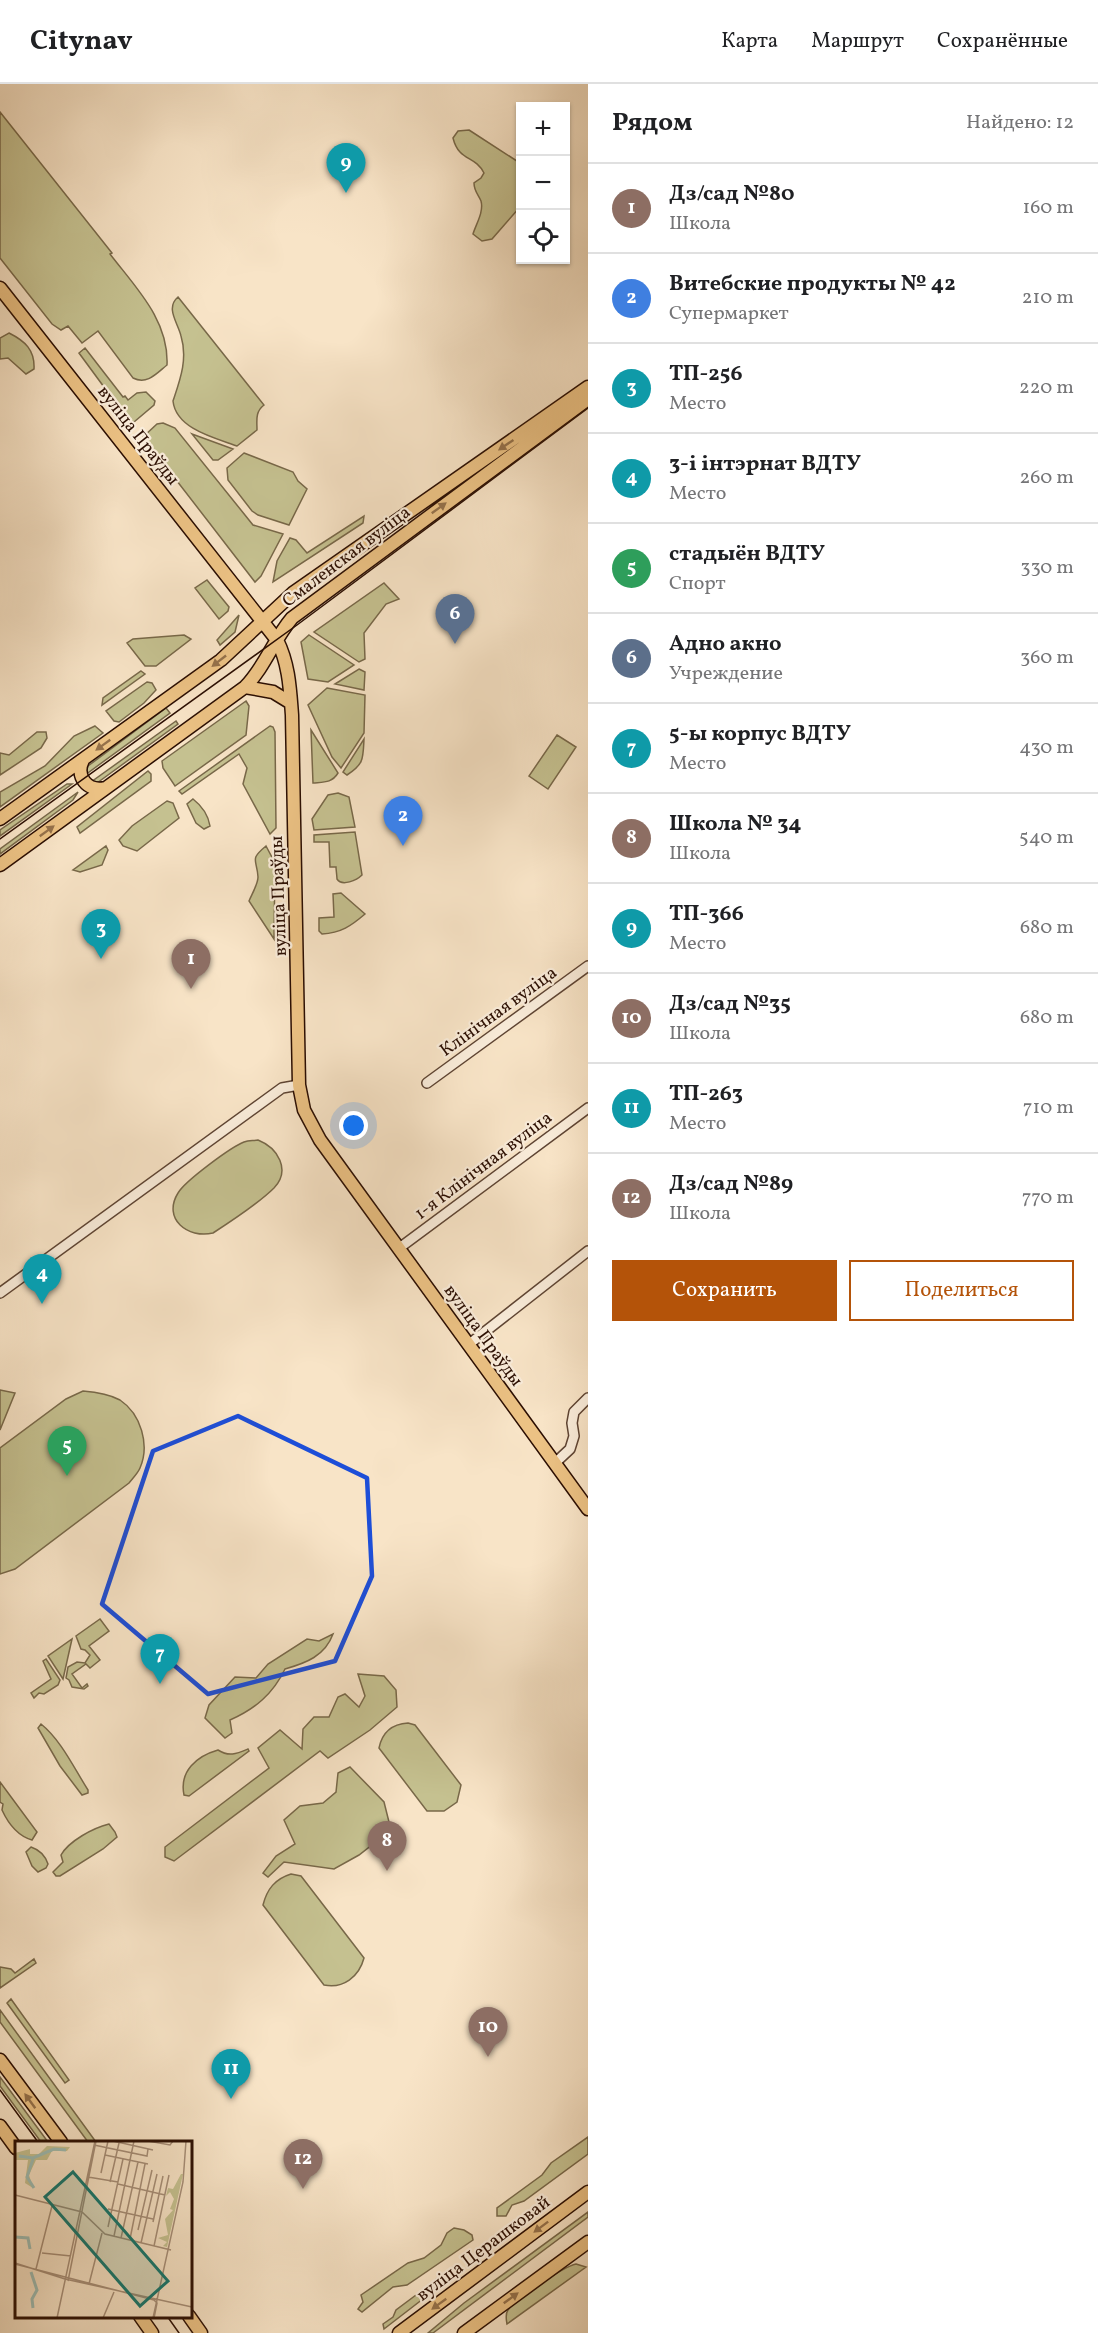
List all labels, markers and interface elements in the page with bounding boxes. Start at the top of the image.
text: Citynav [30,22,133,61]
text: Карта [721,27,778,56]
text: Маршрут [811,27,904,56]
text: Сохранённые [937,27,1068,56]
map controls [516,102,570,264]
button: + [516,102,570,156]
text: Рядом [612,105,692,141]
text: Найдено: 12 [966,109,1074,137]
pin: 9 [326,144,366,193]
button: − [516,156,570,210]
text: Дз/сад №80 [669,179,795,210]
text: 1 [627,194,636,222]
text: 160 m [1022,194,1074,222]
button: locate [516,210,570,264]
text: Школа [669,210,731,238]
text: Витебские продукты № 42 [669,269,956,300]
text: 2 [626,284,637,312]
text: 210 m [1022,284,1074,312]
text: Супермаркет [669,300,789,328]
text: ТП-256 [669,359,742,390]
text: 3 [626,374,637,402]
text: 220 m [1019,374,1074,402]
street label: вуліца Праўды [91,381,185,491]
text: Место [669,390,726,418]
one-way arrow [498,439,514,450]
text: 3-і інтэрнат ВДТУ [669,449,861,480]
text: 4 [625,464,638,492]
text: 260 m [1019,464,1074,492]
text: Место [669,480,726,508]
street label: Смаленская вуліца [278,501,416,614]
one-way arrow [431,503,446,515]
text: стадыён ВДТУ [669,539,825,570]
text: 5 [627,554,636,582]
text: 330 m [1020,554,1074,582]
text: Спорт [669,570,726,598]
pin: 6 [436,594,474,644]
text: Адно акно [669,629,782,660]
text: 6 [626,644,637,672]
text: 360 m [1020,644,1074,672]
one-way arrow [211,654,226,666]
text: Учреждение [669,660,783,688]
text: 5-ы корпус ВДТУ [669,719,851,750]
text: 7 [627,734,636,762]
text: 430 m [1019,734,1074,762]
one-way arrow [96,739,112,751]
text: Место [669,750,726,778]
pin: 2 [384,796,422,846]
text: Школа № 34 [669,809,802,840]
text: 8 [626,824,637,852]
text: 540 m [1019,824,1074,852]
one-way arrow [39,825,55,837]
street label: вуліца Праўды [265,835,294,957]
text: Школа [669,840,731,868]
text: ТП-366 [669,899,744,930]
pin: 3 [82,910,120,959]
text: 9 [626,914,637,942]
text: 680 m [1020,914,1074,942]
text: Место [669,930,726,958]
pin: 1 [172,940,210,989]
street label: Клінічная вуліца [435,961,563,1063]
text: Дз/сад №35 [669,989,791,1020]
text: 10 [621,1004,642,1032]
text: 680 m [1020,1004,1074,1032]
text: Школа [669,1020,731,1048]
text: ТП-263 [669,1079,743,1110]
text: 11 [623,1094,640,1122]
text: 710 m [1023,1094,1074,1122]
street label: 1-я Клінічная вуліца [410,1106,558,1226]
text: Место [669,1110,726,1138]
your location [339,1111,368,1140]
text: Дз/сад №89 [669,1169,793,1200]
text: 12 [622,1184,641,1212]
text: 770 m [1022,1184,1074,1212]
text: Школа [669,1200,731,1228]
pin: 4 [22,1254,62,1304]
button: Сохранить [612,1260,837,1321]
button: Поделиться [849,1260,1074,1321]
street label: вуліца Праўды [437,1280,528,1392]
pin: 5 [48,1426,86,1476]
pin: 7 [140,1634,180,1684]
pin: 8 [368,1822,406,1871]
pin: 10 [468,2008,508,2057]
pin: 11 [212,2050,250,2099]
one-way arrow [25,2094,37,2109]
pin: 12 [284,2140,322,2189]
inset map [15,2141,192,2318]
street label: вуліца Церашковай [412,2191,556,2308]
one-way arrow [534,2221,549,2233]
one-way arrow [503,2293,518,2305]
one-way arrow [431,2298,447,2310]

